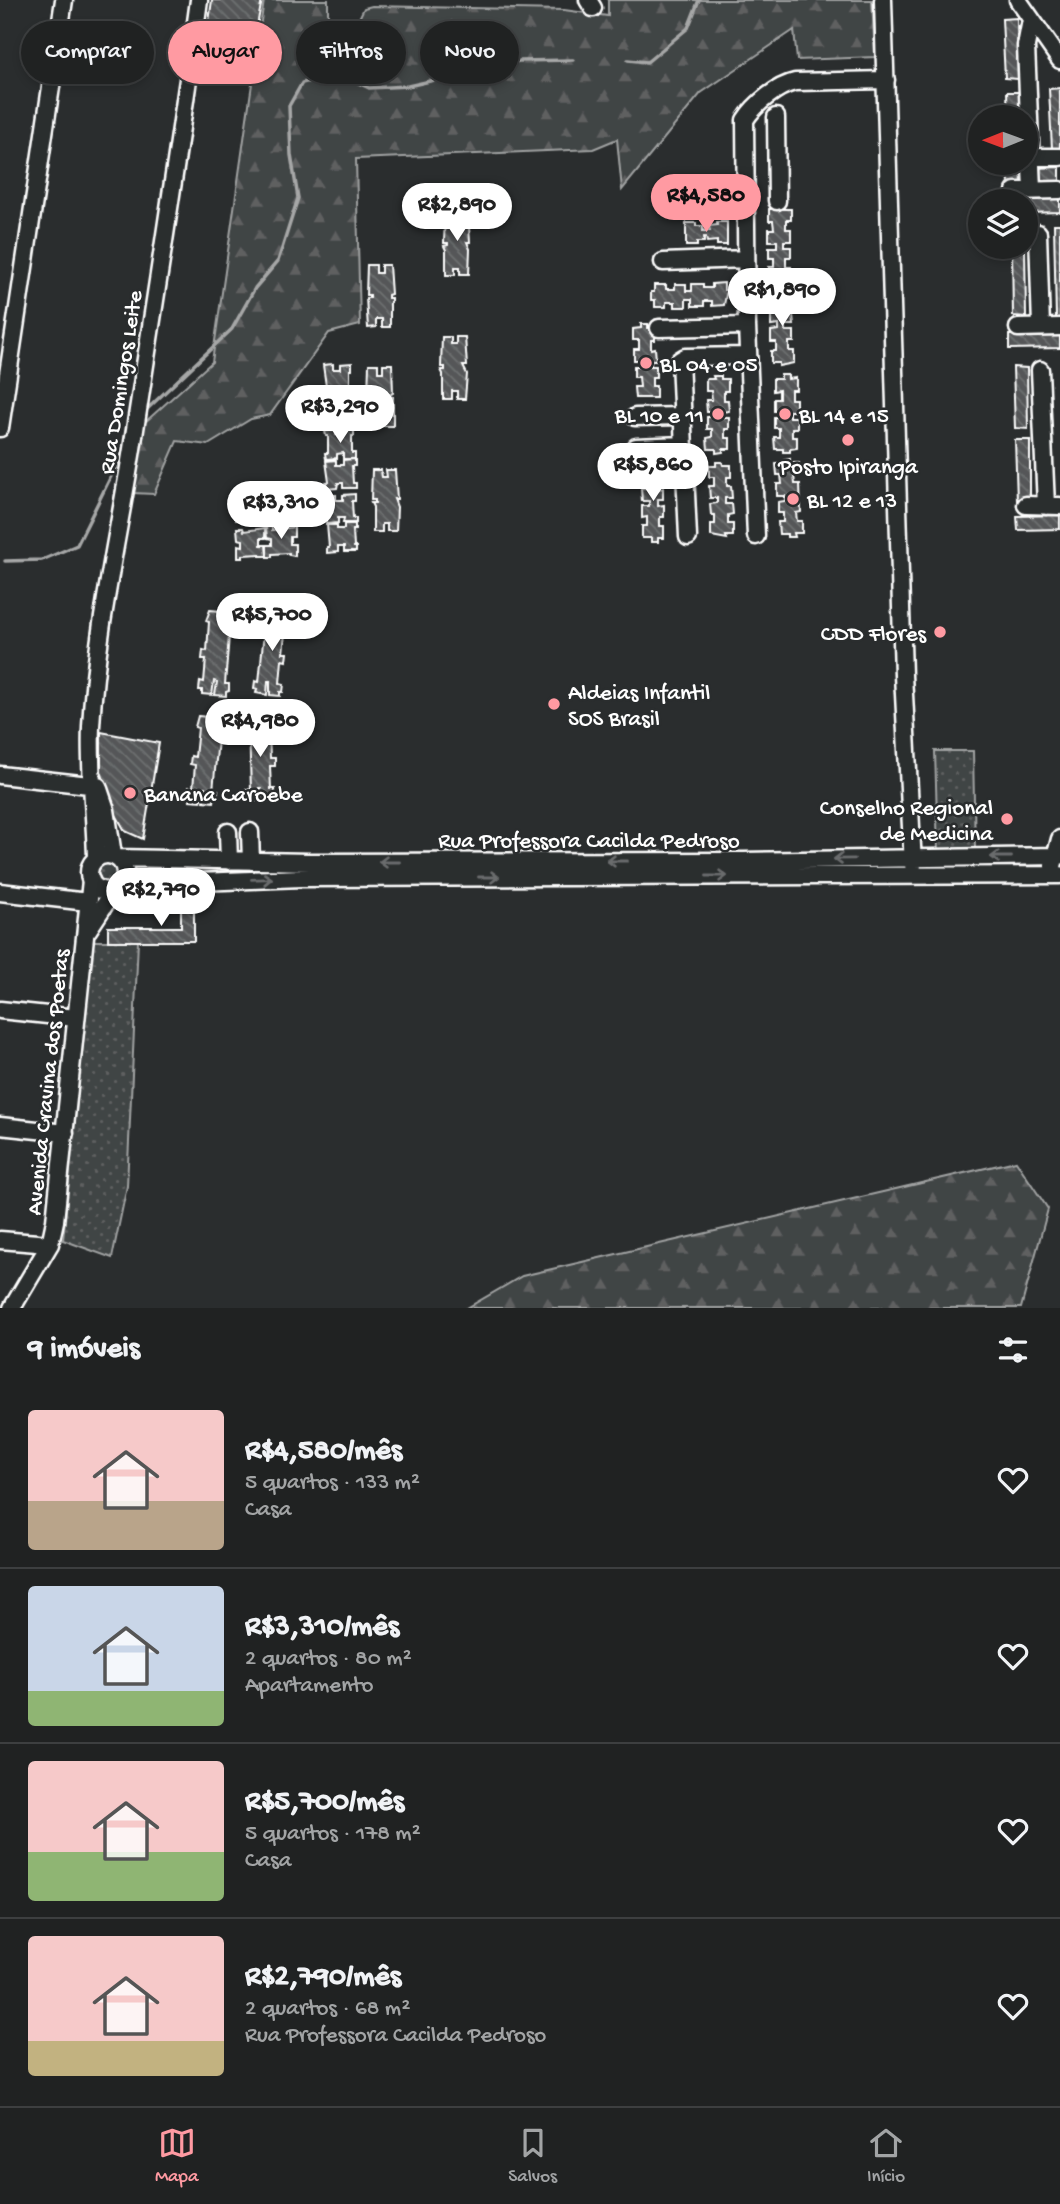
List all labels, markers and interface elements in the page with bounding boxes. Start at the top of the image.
chip: Comprar [21,21,154,84]
chip: Alugar [168,21,282,84]
chip: Filtros [296,21,406,84]
chip: Novo [420,21,519,84]
north arrow [968,105,1038,175]
map controls [968,105,1038,259]
pin: R$4,580 [641,174,771,234]
text: R$4,580 [667,183,745,210]
pin: R$2,890 [392,184,522,243]
button: layers [968,189,1038,259]
text: R$2,890 [418,192,496,219]
pin: R$1,890 [717,268,847,328]
text: R$1,890 [744,277,820,304]
street label: Rua Domingos Leite [95,288,150,476]
place label: BL 04 e 05 [659,353,758,380]
marker: BL 04 e 05 [638,355,654,371]
pin: R$3,290 [275,386,405,445]
text: R$3,290 [301,394,379,421]
place label: BL 10 e 11 [614,404,704,431]
place label: BL 14 e 15 [798,404,889,431]
marker: BL 10 e 11 [710,406,726,422]
marker: BL 14 e 15 [777,406,793,422]
marker: Posto Ipiranga [840,432,856,448]
pin: R$5,860 [588,444,718,503]
text: R$5,860 [613,452,693,479]
place label: Posto Ipiranga [777,455,919,482]
pin: R$3,310 [216,482,346,541]
place label: BL 12 e 13 [806,489,897,516]
text: R$3,310 [243,490,319,517]
marker: BL 12 e 13 [785,491,801,507]
pin: R$5,700 [207,594,337,653]
text: R$5,700 [232,602,312,629]
place label: CDD Flores [821,622,927,649]
marker: CDD Flores [932,624,948,640]
place label: Aldeias Infantil SOS Brasil [568,681,710,734]
marker: Aldeias Infantil SOS Brasil [546,696,562,712]
pin: R$4,980 [195,700,325,759]
text: R$4,980 [221,708,299,735]
place label: Banana Caroebe [143,783,304,810]
marker: Banana Caroebe [122,785,138,801]
place label: Conselho Regional de Medicina [820,796,994,849]
marker: Conselho Regional de Medicina [999,811,1015,827]
street label: Rua Professora Cacilda Pedroso [438,829,740,856]
one-way arrow [990,850,1013,864]
one-way arrow [833,852,856,866]
one-way arrow [606,854,629,868]
one-way arrow [378,855,401,869]
pin: R$2,790 [96,869,226,928]
one-way arrow [705,869,728,883]
one-way arrow [477,870,500,884]
one-way arrow [250,873,273,886]
text: R$2,790 [122,877,200,904]
street label: Avenida Cravina dos Poetas [22,948,77,1217]
icon: filters [994,1331,1032,1369]
text: 9 imóveis [28,1333,140,1368]
text: R$4,580/mês [245,1435,402,1470]
icon: home [84,1438,168,1522]
icon: heart [994,1461,1032,1499]
text: 5 quartos · 133 m² [245,1470,420,1497]
text: Casa [245,1497,291,1524]
text: R$3,310/mês [245,1611,399,1646]
icon: home [84,1614,168,1698]
icon: heart [994,1637,1032,1675]
text: 2 quartos · 80 m² [245,1646,412,1673]
text: Apartamento [245,1673,373,1700]
text: R$5,700/mês [245,1786,404,1821]
icon: home [84,1789,168,1873]
icon: heart [994,1812,1032,1850]
text: 5 quartos · 178 m² [245,1821,421,1848]
text: Casa [245,1848,291,1875]
text: R$2,790/mês [245,1961,401,1996]
icon: home [84,1964,168,2048]
icon: heart [994,1987,1032,2025]
text: 2 quartos · 68 m² [245,1996,410,2023]
text: Rua Professora Cacilda Pedroso [245,2023,546,2050]
tab: Mapa [155,2124,199,2189]
tab: Salvos [508,2124,557,2189]
tab: Início [867,2124,905,2189]

